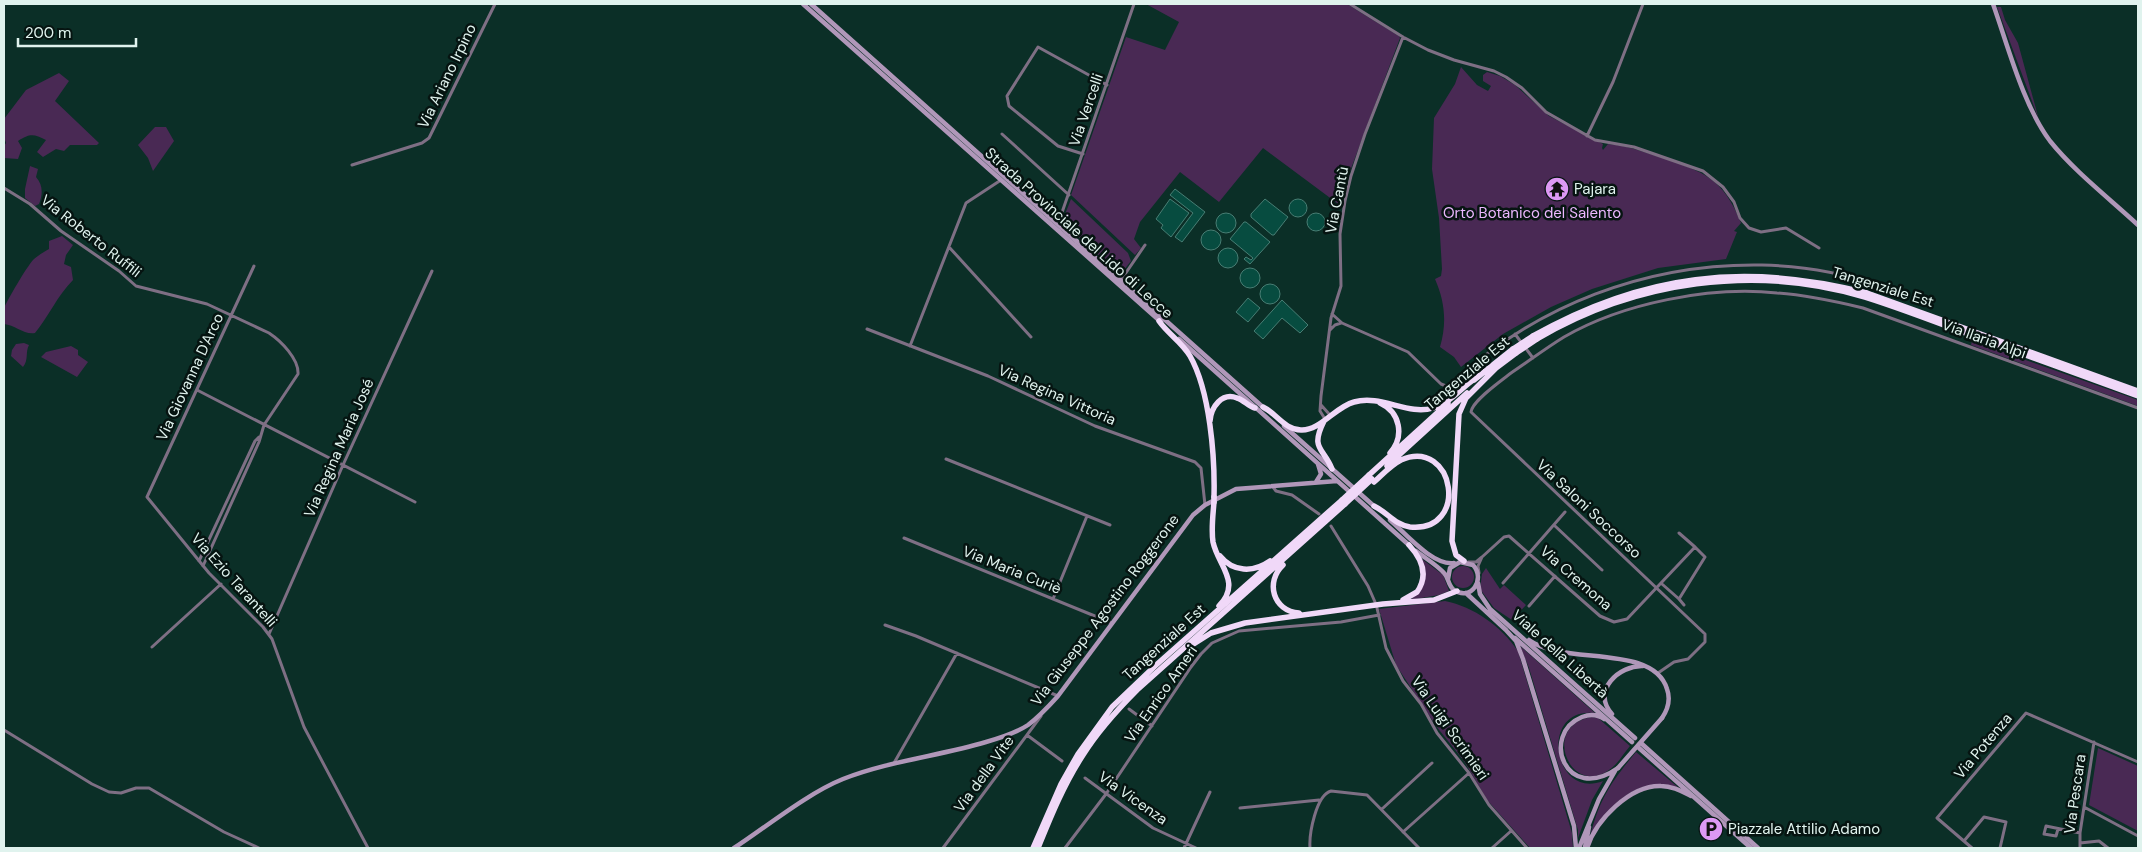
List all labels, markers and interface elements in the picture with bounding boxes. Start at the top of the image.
scale bar [18,15,135,47]
street label: Via Ariano Irpino [413,20,481,132]
text: 200 m [25,23,71,43]
street label: Via Vercelli [1064,71,1108,149]
street label: Strada Provinciale del Lido di Lecce [981,143,1177,323]
street label: Via Cantù [1321,165,1353,235]
temple icon: Pajara [1544,176,1570,202]
place label: Pajara [1574,179,1616,199]
street label: Via Roberto Ruffili [36,190,146,282]
park label: Orto Botanico del Salento [1443,203,1621,223]
street label: Tangenziale Est [1830,262,1936,312]
street label: Via Giovanna D'Arco [152,310,228,444]
street label: Via Ilaria Alpi [1939,314,2029,364]
street label: Tangenziale Est [1420,331,1514,415]
street label: Via Regina Vittoria [995,360,1119,430]
street label: Via Regina Maria José [299,375,379,521]
street label: Via Saloni Soccorso [1532,455,1646,563]
street label: Via Giuseppe Agostino Roggerone [1026,510,1184,710]
street label: Via Ezio Tarantelli [186,529,282,631]
street label: Via Maria Curiè [960,541,1064,599]
street label: Via Cremona [1536,541,1616,615]
street label: Tangenziale Est [1118,599,1210,685]
street label: Viale della Libertà [1507,605,1613,703]
street label: Via Enrico Ameri [1120,641,1202,747]
street label: Via Luigi Scrimieri [1407,672,1493,784]
street label: Via Potenza [1949,709,2017,783]
street label: Via della Vite [949,732,1019,816]
street label: Via Pescara [2059,753,2091,835]
street label: Via Vicenza [1094,767,1172,829]
parking icon: Piazzale Attilio Adamo [1698,816,1724,842]
place label: Piazzale Attilio Adamo [1728,819,1880,839]

